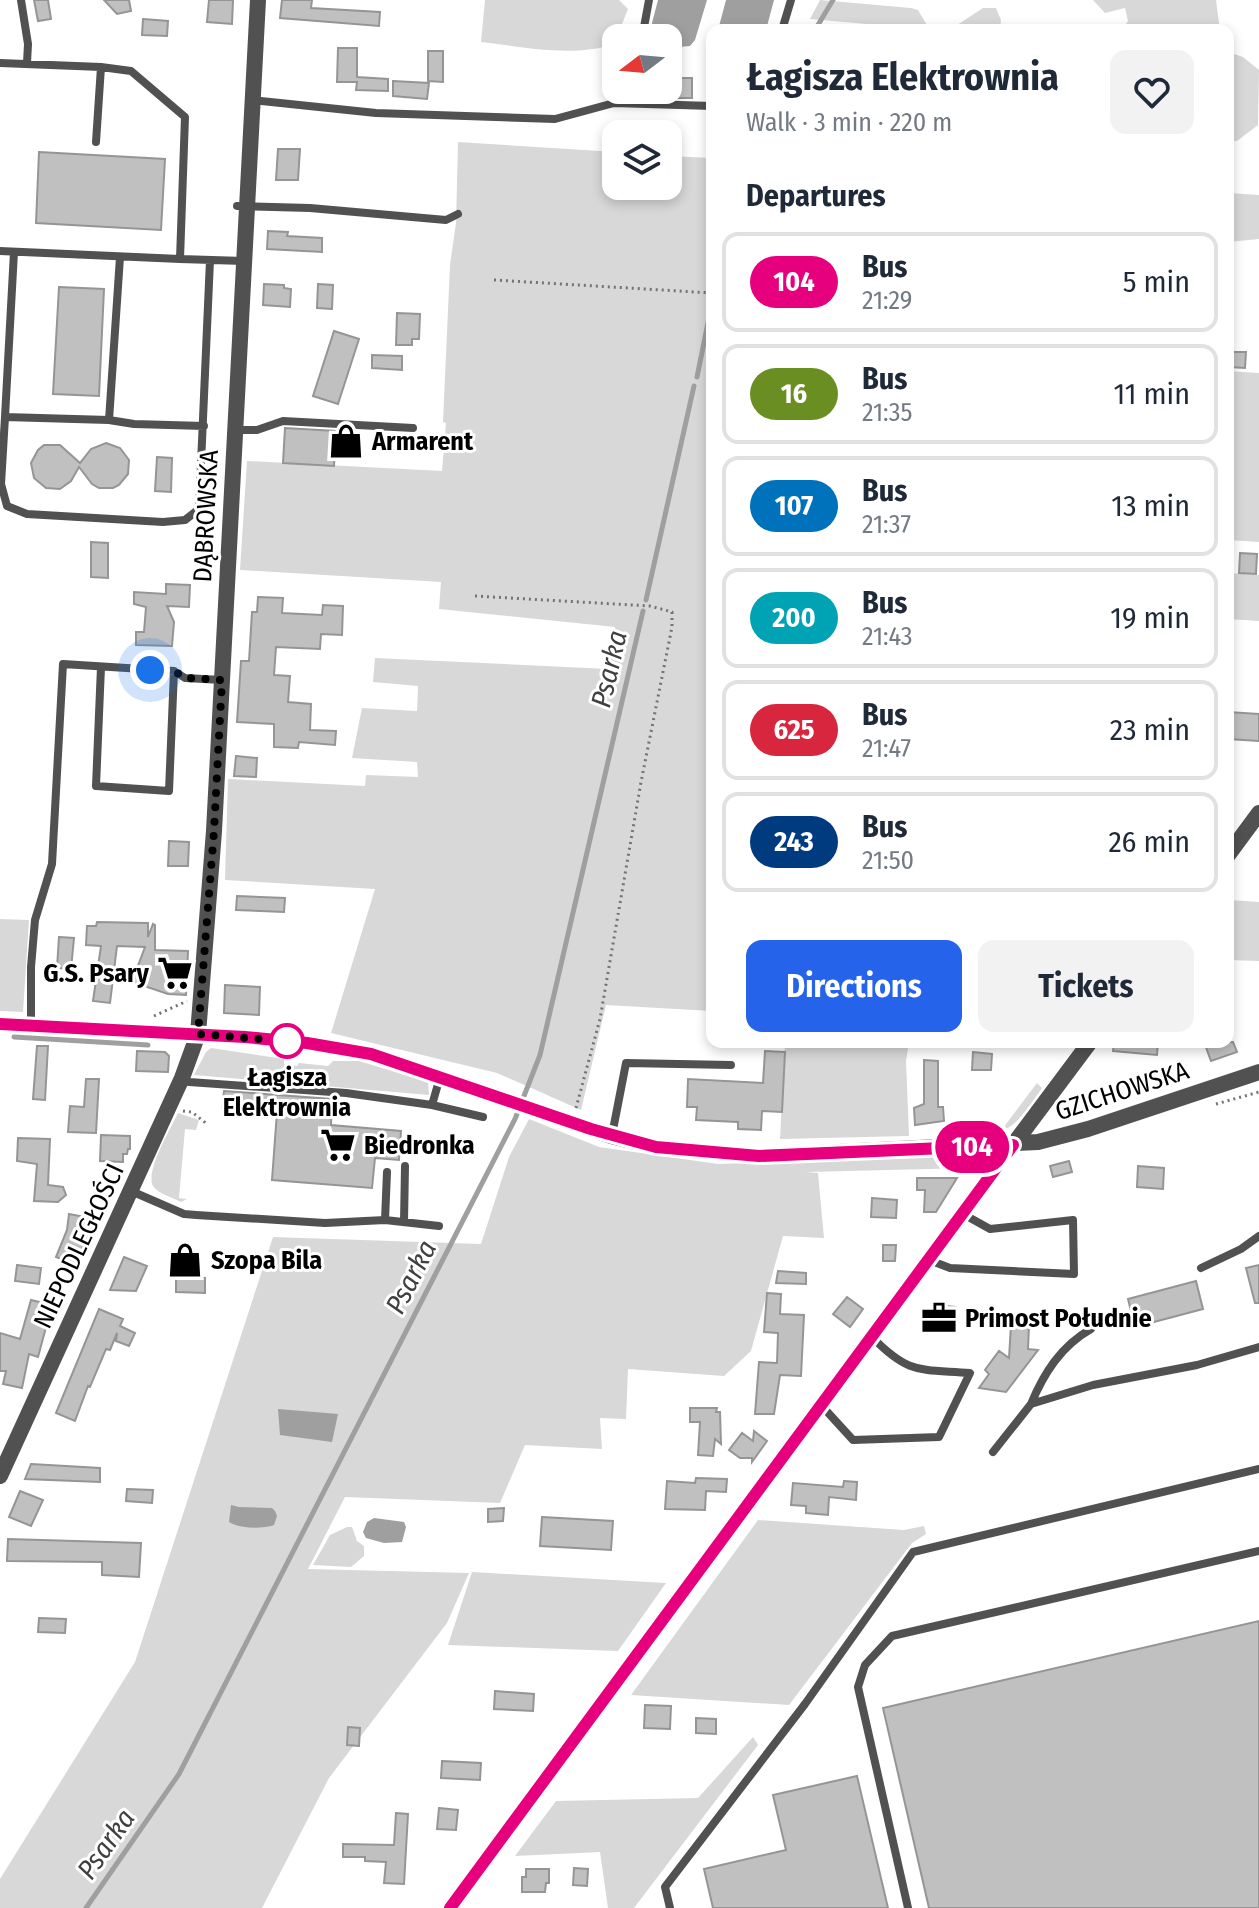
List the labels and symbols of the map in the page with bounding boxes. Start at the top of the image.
north arrow [602,24,682,104]
shop icon: Armarent [327,422,365,460]
place label: Armarent [371,426,474,457]
street label: DĄBROWSKA [187,449,225,583]
water label: Psarka [584,627,634,711]
your location [130,650,170,690]
supermarket icon: G.S. Psary [156,954,194,992]
place label: G.S. Psary [43,958,150,989]
marker: Łagisza Elektrownia [270,1024,304,1058]
street label: GZICHOWSKA [1051,1055,1193,1127]
place label: Łagisza Elektrownia [223,1062,351,1123]
line badge: 104 [926,1121,1018,1173]
supermarket icon: Biedronka [319,1126,357,1164]
place label: Biedronka [364,1130,475,1161]
street label: NIEPODLEGŁOŚCI [27,1159,131,1333]
water label: Psarka [379,1235,443,1319]
shop icon: Szopa Bila [166,1241,204,1279]
place label: Szopa Bila [211,1245,322,1276]
office icon: Primost Południe [920,1299,958,1337]
place label: Primost Południe [965,1303,1152,1334]
water label: Psarka [70,1803,142,1885]

